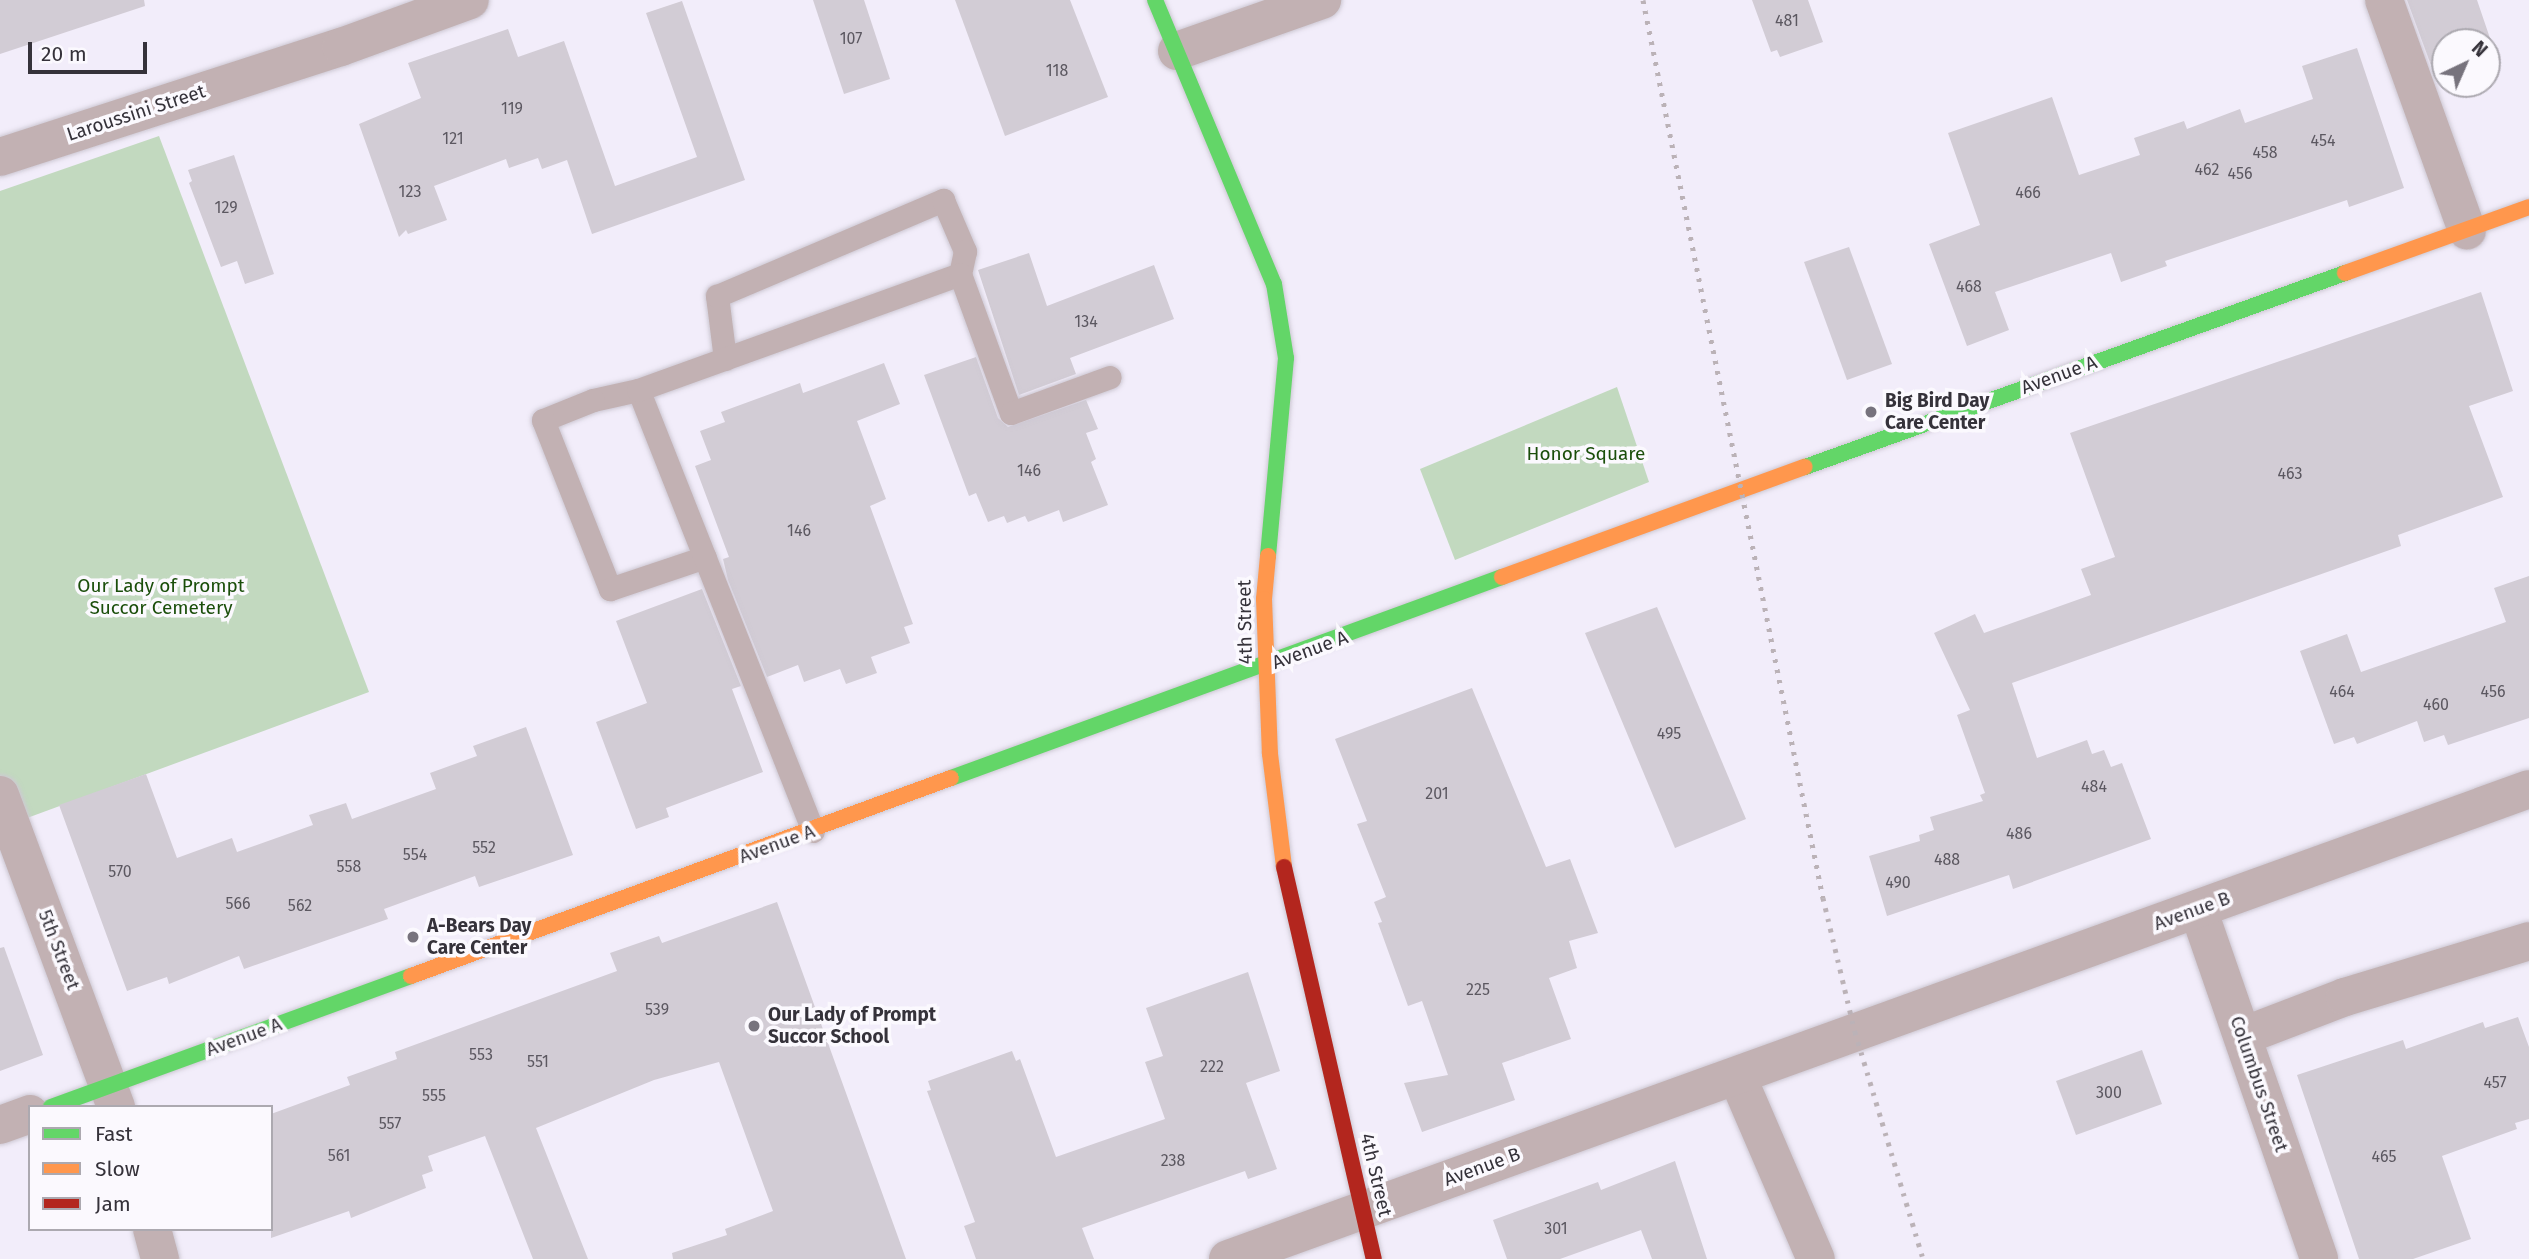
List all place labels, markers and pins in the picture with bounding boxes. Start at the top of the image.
place label: Big Bird Day Care Center [1885,390,1989,434]
marker: Big Bird Day Care Center [1863,404,1879,420]
place label: A-Bears Day Care Center [427,915,531,959]
marker: A-Bears Day Care Center [405,929,421,945]
place label: Our Lady of Prompt Succor School [768,1004,936,1048]
marker: Our Lady of Prompt Succor School [746,1018,762,1034]

